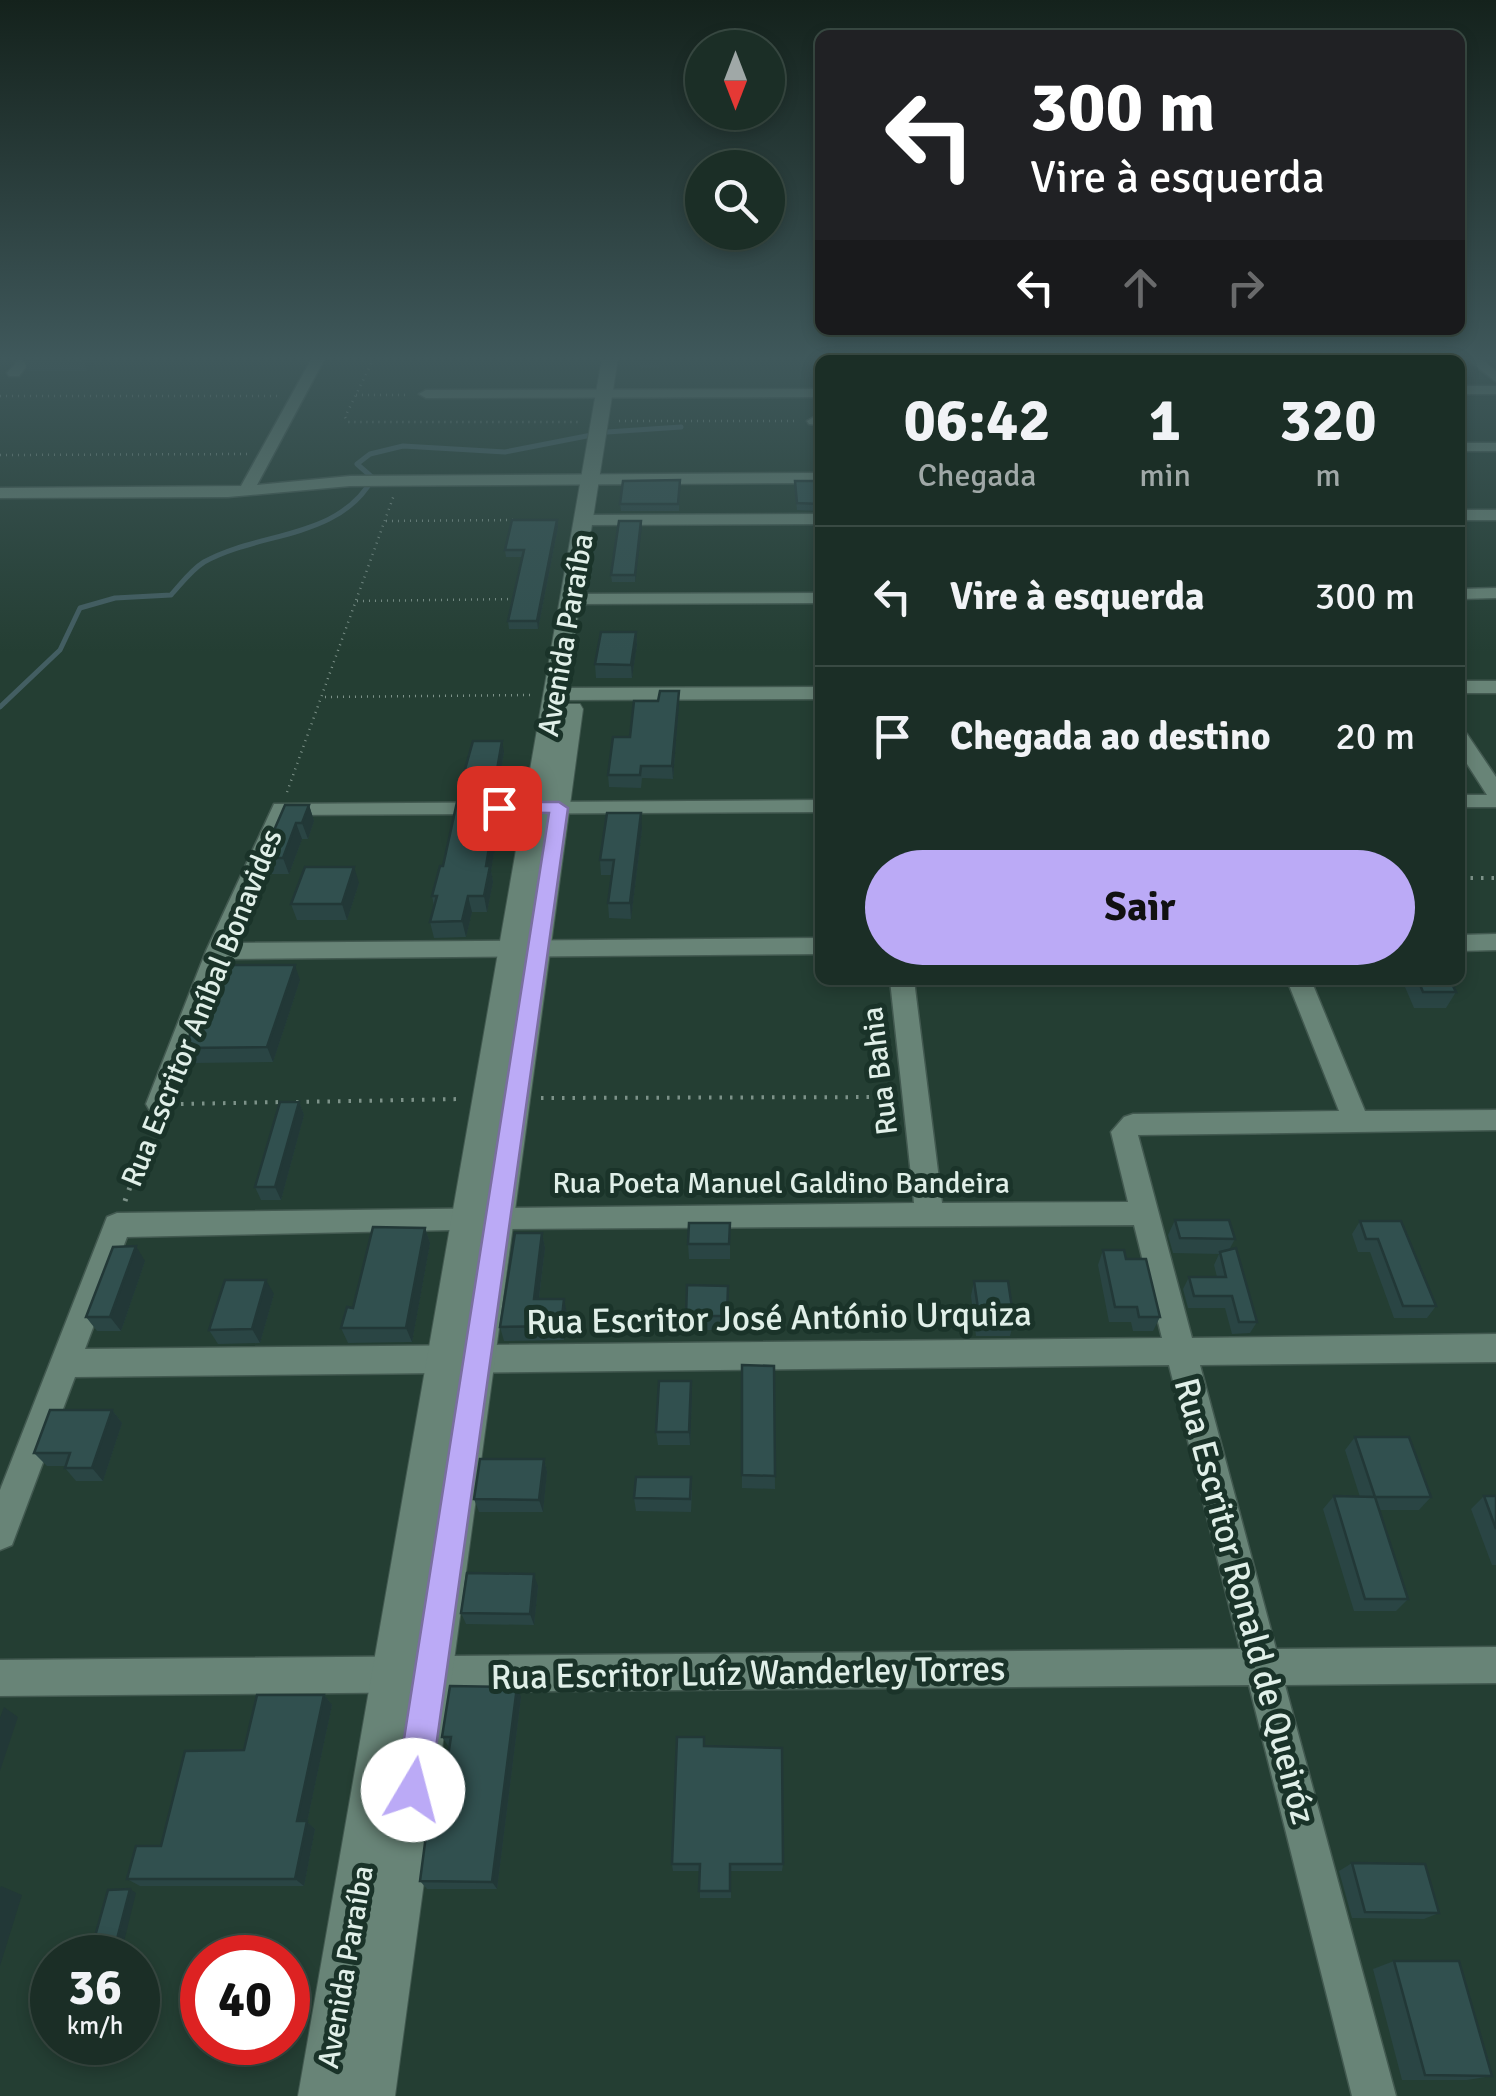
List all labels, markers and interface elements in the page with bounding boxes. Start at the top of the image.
north arrow [685,30,785,130]
map controls [685,30,785,250]
text: 300 m [1030,64,1215,150]
icon: left [865,70,995,200]
button: search [685,150,785,250]
text: Vire à esquerda [1030,150,1325,205]
icon: left [1008,260,1063,315]
icon: ahead [1113,260,1168,315]
icon: right [1218,260,1273,315]
text: 06:42 [903,384,1051,458]
text: 1 [1149,384,1181,458]
text: 320 [1279,384,1377,458]
text: Chegada [918,456,1037,495]
text: min [1139,456,1191,495]
text: m [1315,456,1341,495]
street label: Avenida Paraíba [530,531,602,739]
icon: left [865,569,920,624]
text: Vire à esquerda [950,573,1204,620]
text: 300 m [1315,573,1415,620]
icon: arrive [865,709,920,764]
text: Chegada ao destino [950,713,1271,760]
text: 20 m [1335,713,1415,760]
pin [457,766,542,851]
icon: arrive [472,781,527,836]
street label: Rua Escritor Aníbal Bonavides [113,824,291,1192]
button: Sair [865,850,1415,965]
street label: Rua Bahia [854,1005,906,1137]
street label: Rua Poeta Manuel Galdino Bandeira [552,1165,1010,1202]
street label: Rua Escritor José António Urquiza [526,1292,1032,1344]
street label: Rua Escritor Ronald de Queiróz [1165,1373,1325,1829]
street label: Rua Escritor Luíz Wanderley Torres [490,1647,1006,1699]
position arrow [361,1738,465,1842]
street label: Avenida Paraíba [310,1863,382,2071]
speed limit sign: 40 [180,1935,310,2065]
text: 36 [68,1957,122,2019]
text: km/h [67,2010,123,2041]

